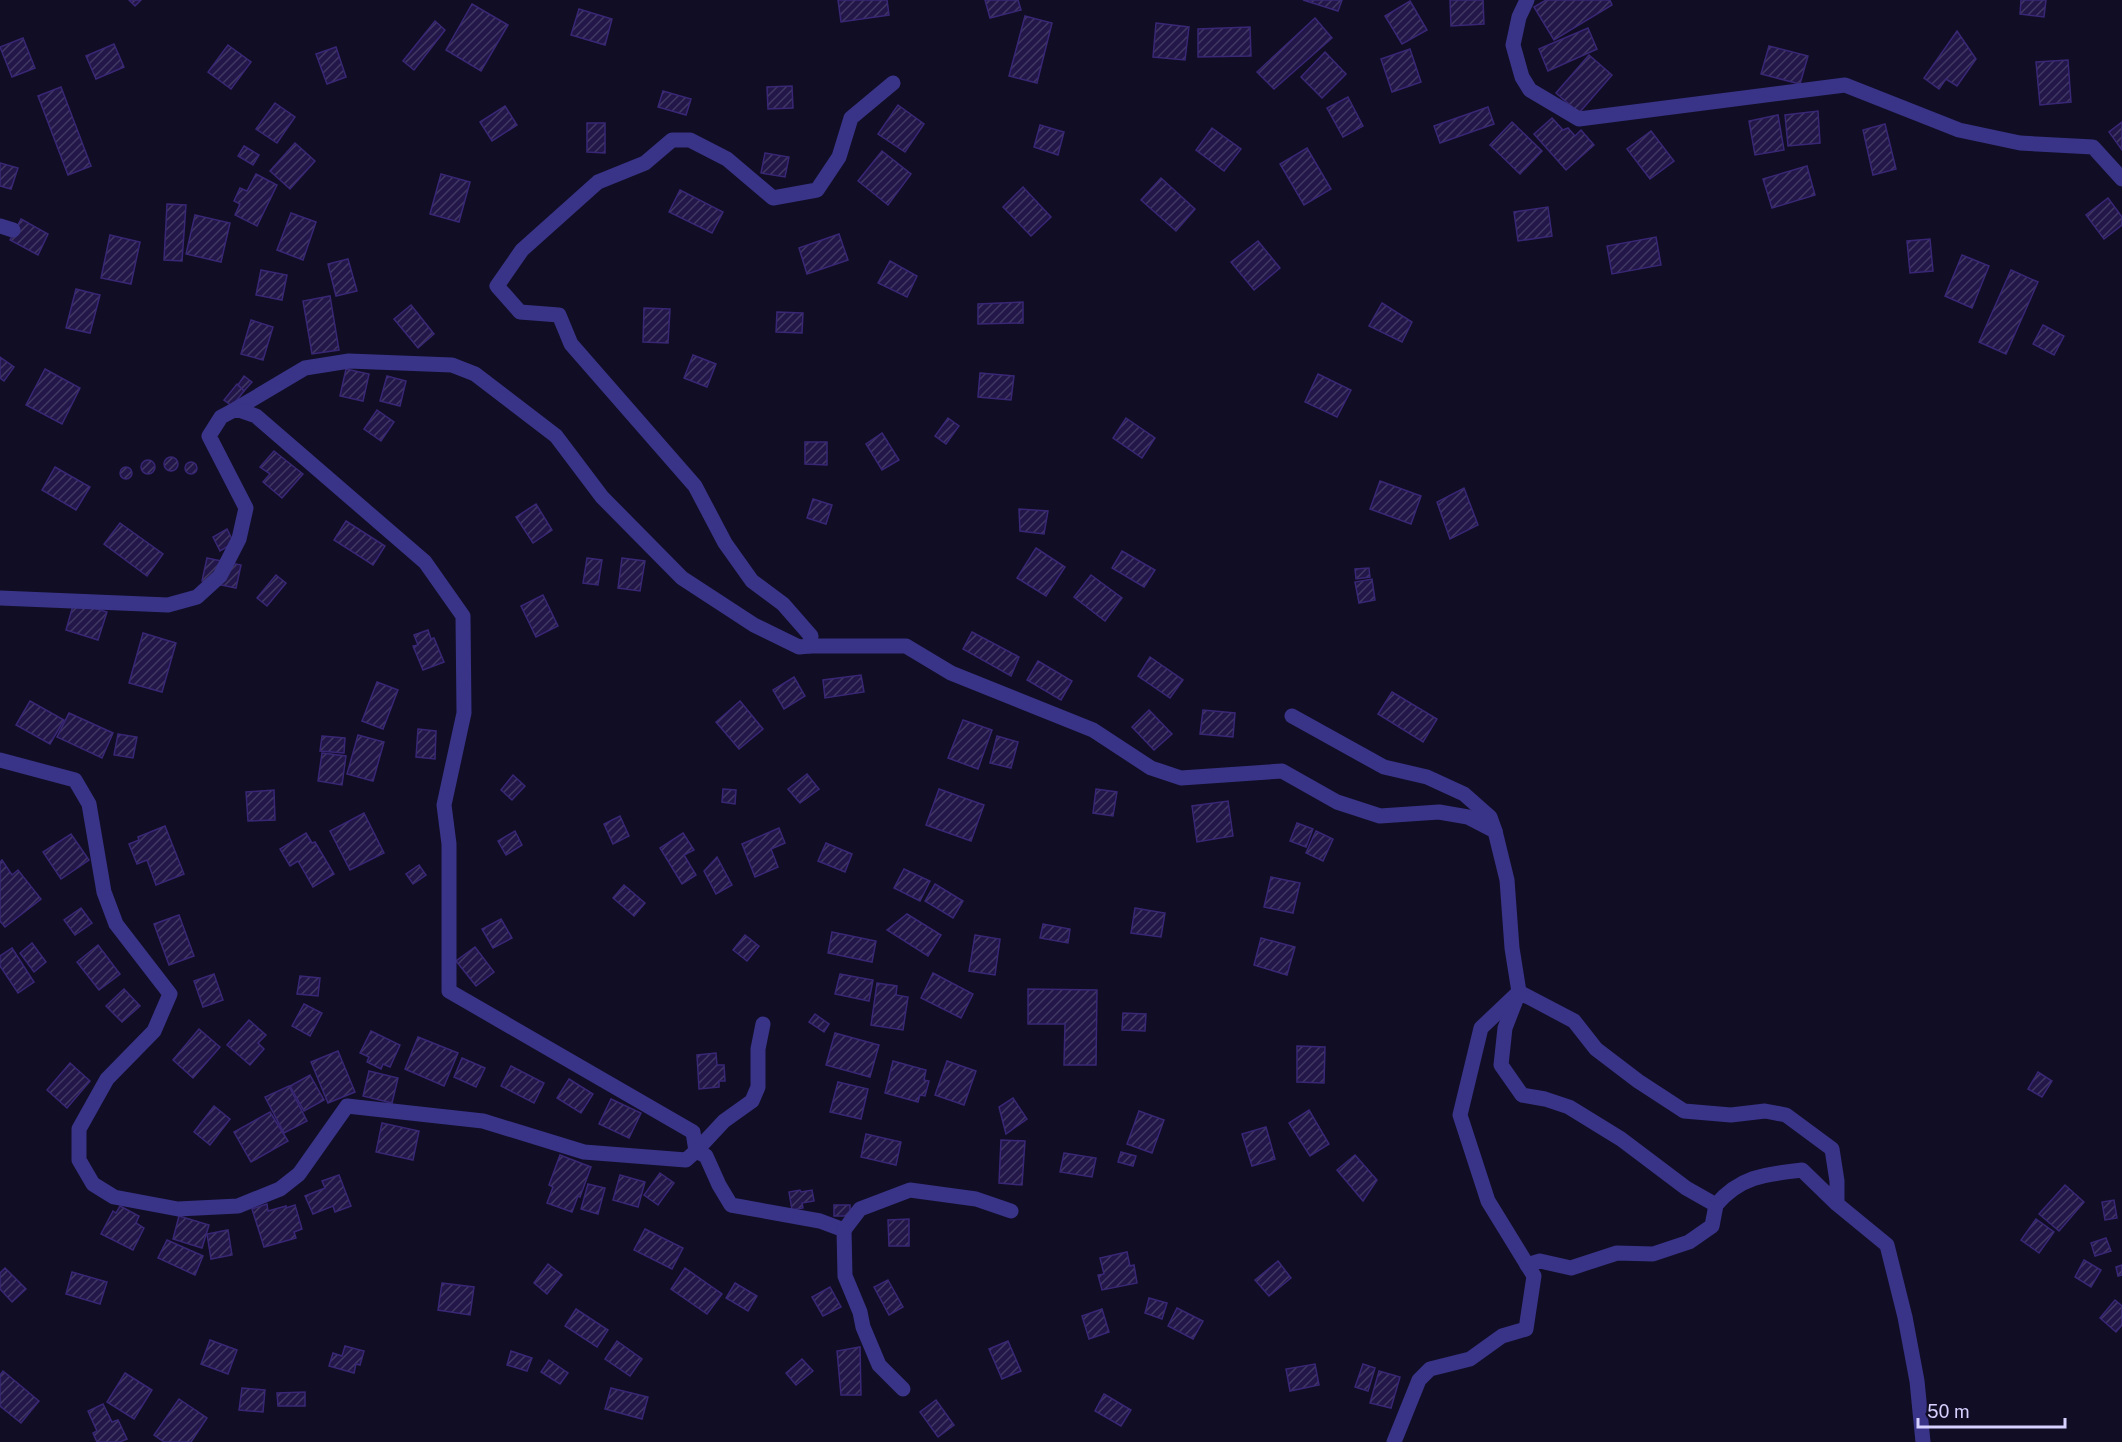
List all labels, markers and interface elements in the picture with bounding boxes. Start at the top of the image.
scale bar [1918,1391,2065,1429]
text: 50 m [1927,1401,1970,1422]

